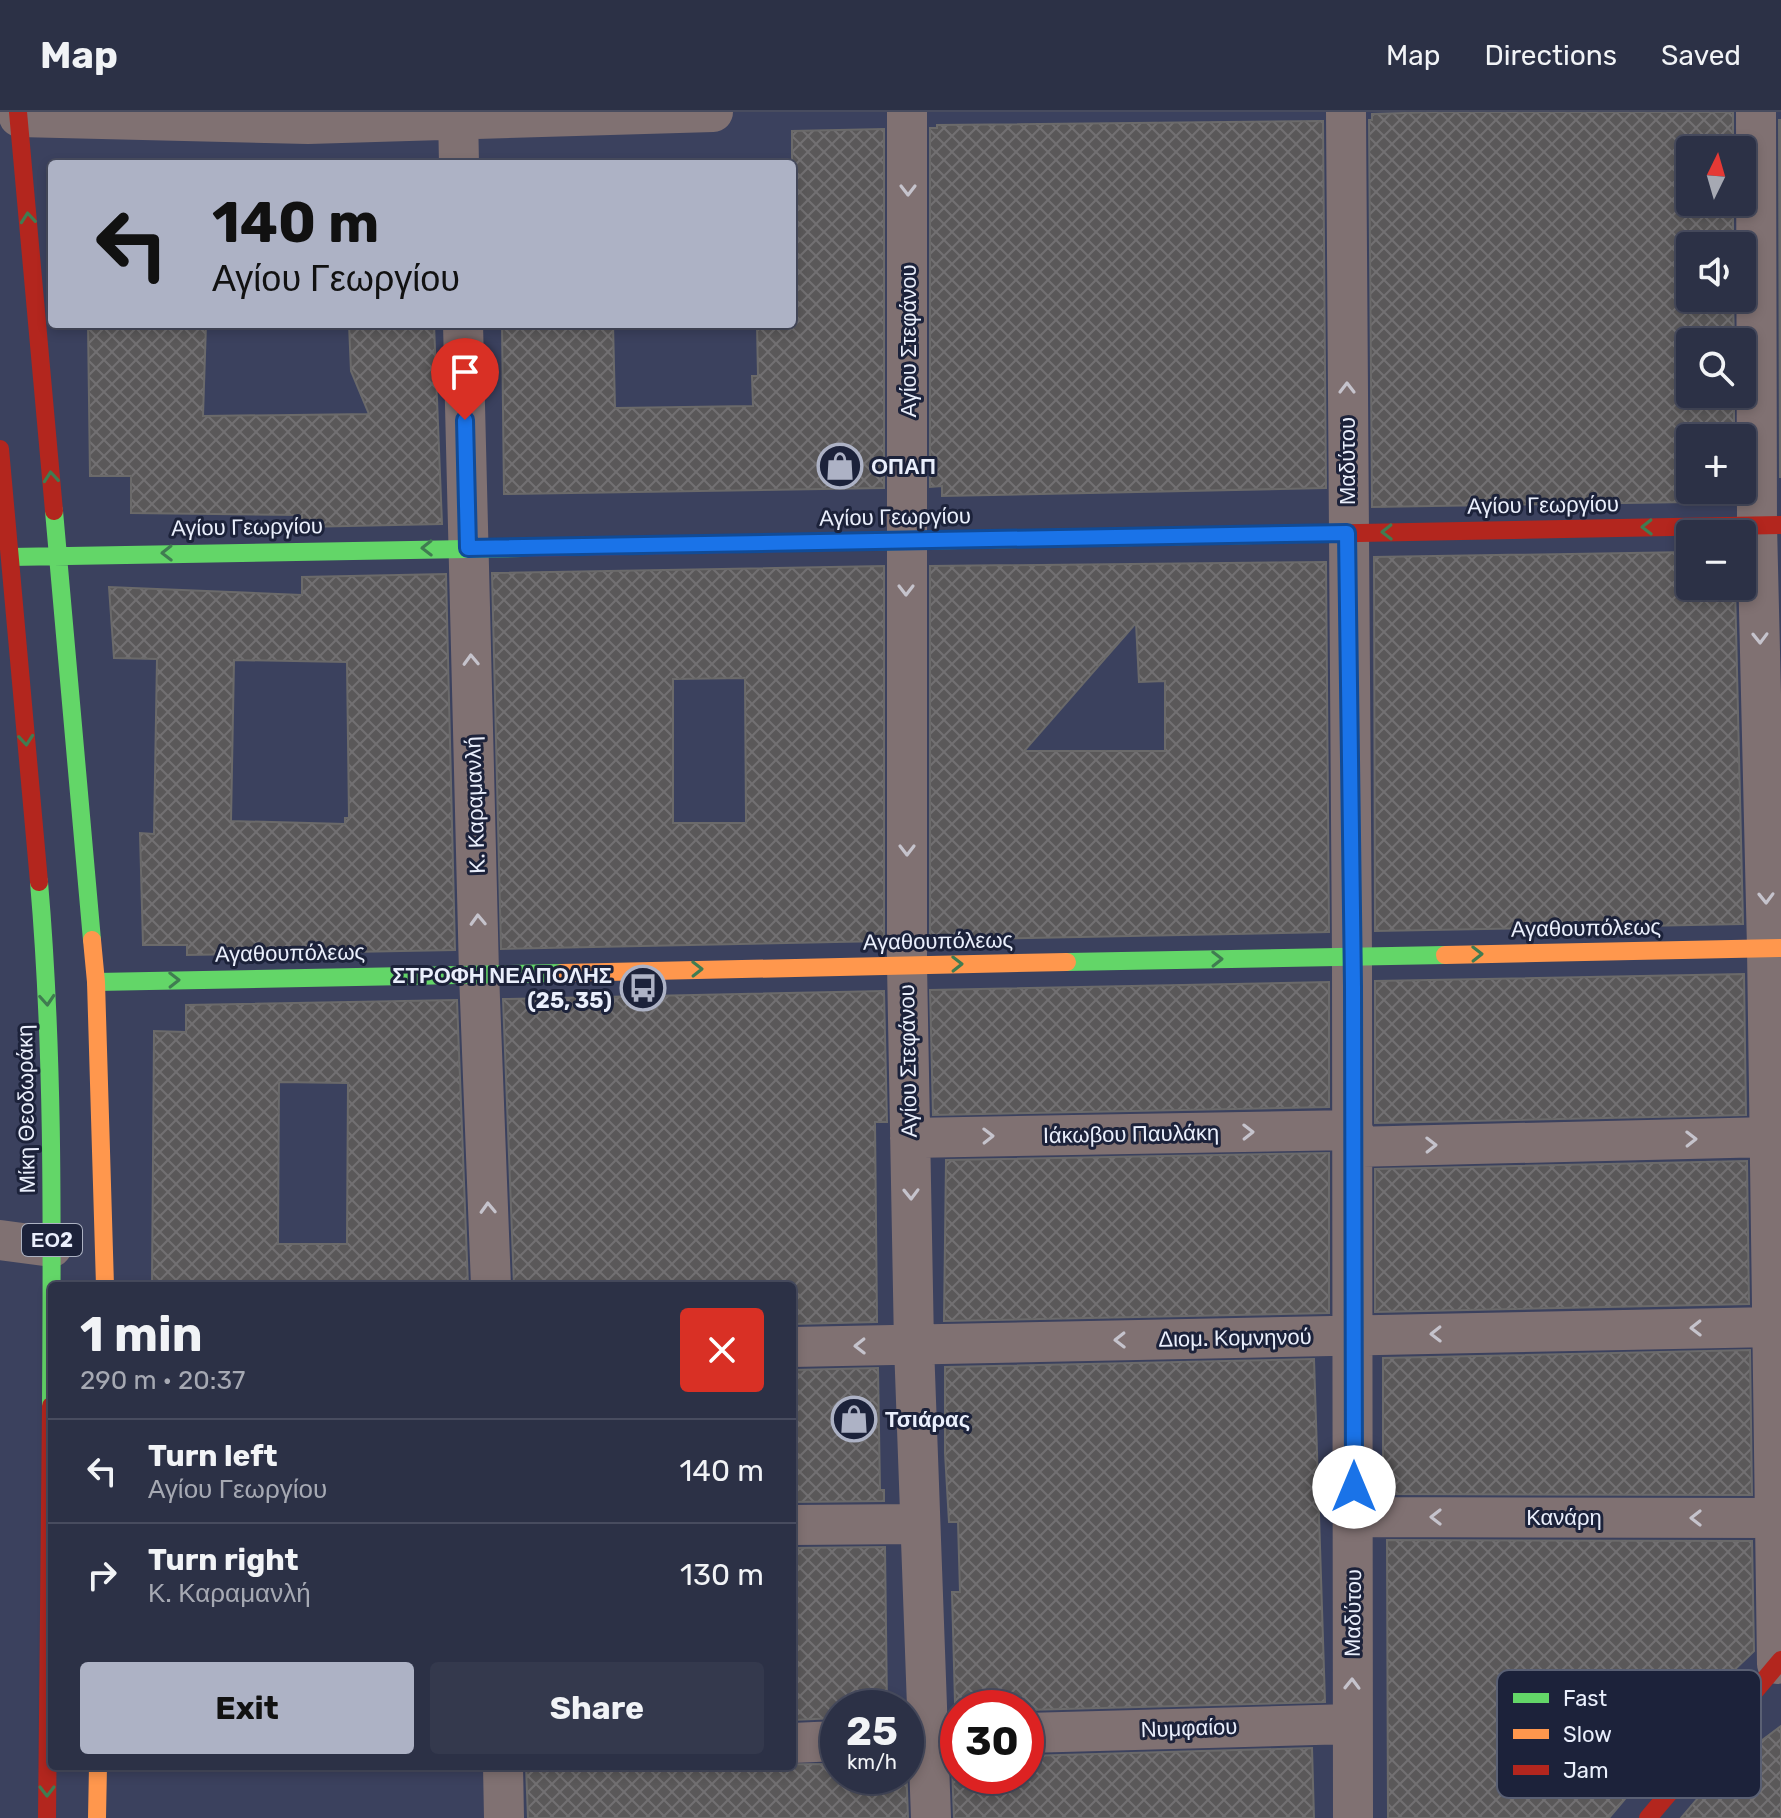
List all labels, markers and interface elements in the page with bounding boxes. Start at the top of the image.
text: Map [40,32,118,78]
text: Map [1386,39,1440,72]
text: Directions [1484,39,1617,72]
text: Saved [1661,39,1741,72]
north arrow [1676,136,1756,216]
map controls [1676,136,1756,600]
one-way arrow [899,184,917,197]
text: 140 m [212,190,379,256]
icon: left [80,192,184,296]
one-way arrow [20,211,37,224]
button: sound [1676,232,1756,312]
text: Αγίου Γεωργίου [212,257,460,300]
street label: Αγίου Στεφάνου [895,264,922,418]
button: search [1676,328,1756,408]
pin [431,338,499,420]
icon: arrive [443,350,487,394]
one-way arrow [1338,381,1356,394]
street label: Μαδύτου [1334,417,1361,505]
button: + [1676,424,1756,504]
shop icon: ΟΠΑΠ [816,442,864,490]
place label: ΟΠΑΠ [871,453,936,480]
one-way arrow [43,470,60,483]
street label: Αγίου Γεωργίου [1467,490,1619,520]
street label: Αγίου Γεωργίου [819,502,971,532]
street label: Αγίου Γεωργίου [171,512,323,542]
one-way arrow [1640,519,1653,536]
button: − [1676,520,1756,600]
one-way arrow [1380,523,1393,541]
one-way arrow [420,540,433,557]
one-way arrow [160,544,173,561]
one-way arrow [898,584,915,597]
one-way arrow [1751,632,1768,645]
one-way arrow [462,653,480,666]
one-way arrow [17,734,34,747]
street label: Κ. Καραμανλή [459,736,491,874]
one-way arrow [898,844,916,857]
one-way arrow [1757,892,1775,905]
one-way arrow [469,913,486,926]
street label: Αγαθουπόλεως [1511,913,1661,943]
street label: Αγαθουπόλεως [863,926,1013,956]
street label: Αγαθουπόλεως [215,938,365,968]
one-way arrow [1471,946,1484,963]
one-way arrow [1211,951,1224,968]
one-way arrow [951,955,964,973]
one-way arrow [691,960,704,978]
place label: ΣΤΡΟΦΗ ΝΕΑΠΟΛΗΣ (25, 35) [392,962,612,1014]
bus stop icon: ΣΤΡΟΦΗ ΝΕΑΠΟΛΗΣ (25, 35) [619,964,667,1012]
one-way arrow [168,971,181,989]
street label: Αγίου Στεφάνου [893,984,923,1138]
one-way arrow [38,994,55,1007]
street label: Μίκη Θεοδωράκη [11,1024,41,1194]
street label: Ιάκωβου Παυλάκη [1043,1119,1219,1149]
one-way arrow [1242,1123,1255,1141]
one-way arrow [982,1128,995,1145]
one-way arrow [1685,1130,1698,1148]
one-way arrow [1425,1136,1438,1154]
one-way arrow [902,1188,920,1201]
one-way arrow [480,1201,497,1214]
road number: ΕΟ2 [22,1224,82,1256]
text: 1 min [80,1306,203,1363]
button: close [680,1308,764,1392]
one-way arrow [1689,1319,1702,1337]
street label: Διομ. Κομνηνού [1158,1323,1312,1353]
one-way arrow [1429,1325,1442,1342]
one-way arrow [1113,1332,1126,1349]
one-way arrow [853,1337,866,1355]
text: 290 m · 20:37 [80,1365,245,1396]
shop icon: Τσιάρας [830,1395,878,1443]
place label: Τσιάρας [885,1406,970,1433]
text: Turn left [148,1438,278,1474]
position arrow [1312,1445,1396,1529]
icon: left [80,1449,124,1493]
text: 140 m [679,1453,764,1489]
text: Αγίου Γεωργίου [148,1474,327,1505]
street label: Κανάρη [1526,1504,1602,1531]
one-way arrow [1429,1508,1442,1526]
one-way arrow [1689,1509,1702,1527]
text: Turn right [148,1542,299,1578]
icon: right [80,1553,124,1597]
text: 130 m [680,1557,764,1593]
street label: Μαδύτου [1339,1569,1367,1657]
text: Κ. Καραμανλή [148,1578,311,1609]
button: Exit [80,1662,414,1754]
button: Share [430,1662,764,1754]
legend [1497,1670,1761,1798]
one-way arrow [1343,1677,1361,1690]
text: Fast [1563,1685,1608,1712]
speed limit sign: 30 [940,1690,1044,1794]
text: 25 [846,1708,898,1755]
street label: Νυμφαίου [1140,1713,1238,1743]
text: Slow [1563,1721,1612,1748]
text: km/h [847,1750,897,1774]
text: Jam [1563,1757,1609,1784]
one-way arrow [38,1785,56,1798]

